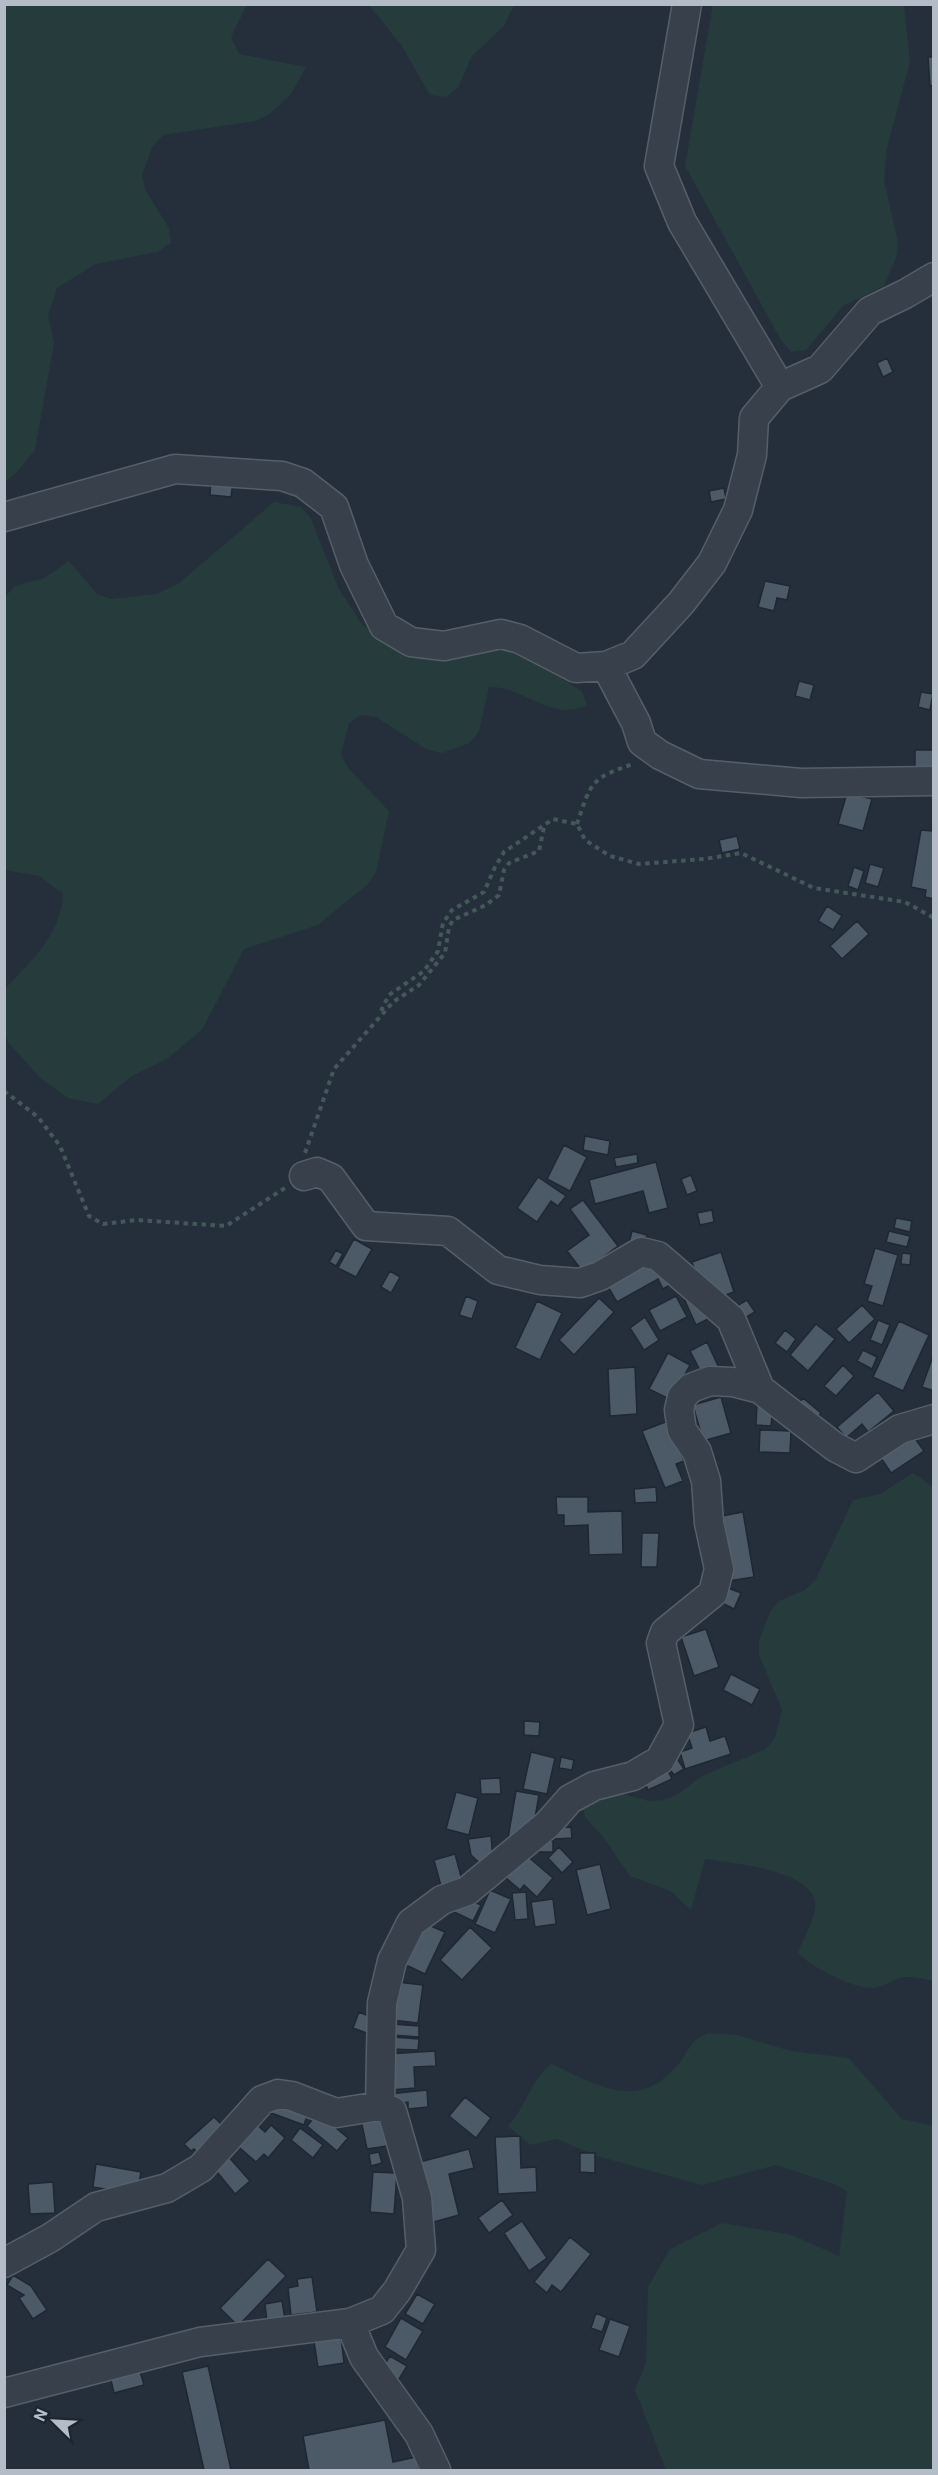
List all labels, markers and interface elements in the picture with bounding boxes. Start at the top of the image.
north arrow [24,2391,84,2451]
text: N [30,2406,52,2424]

